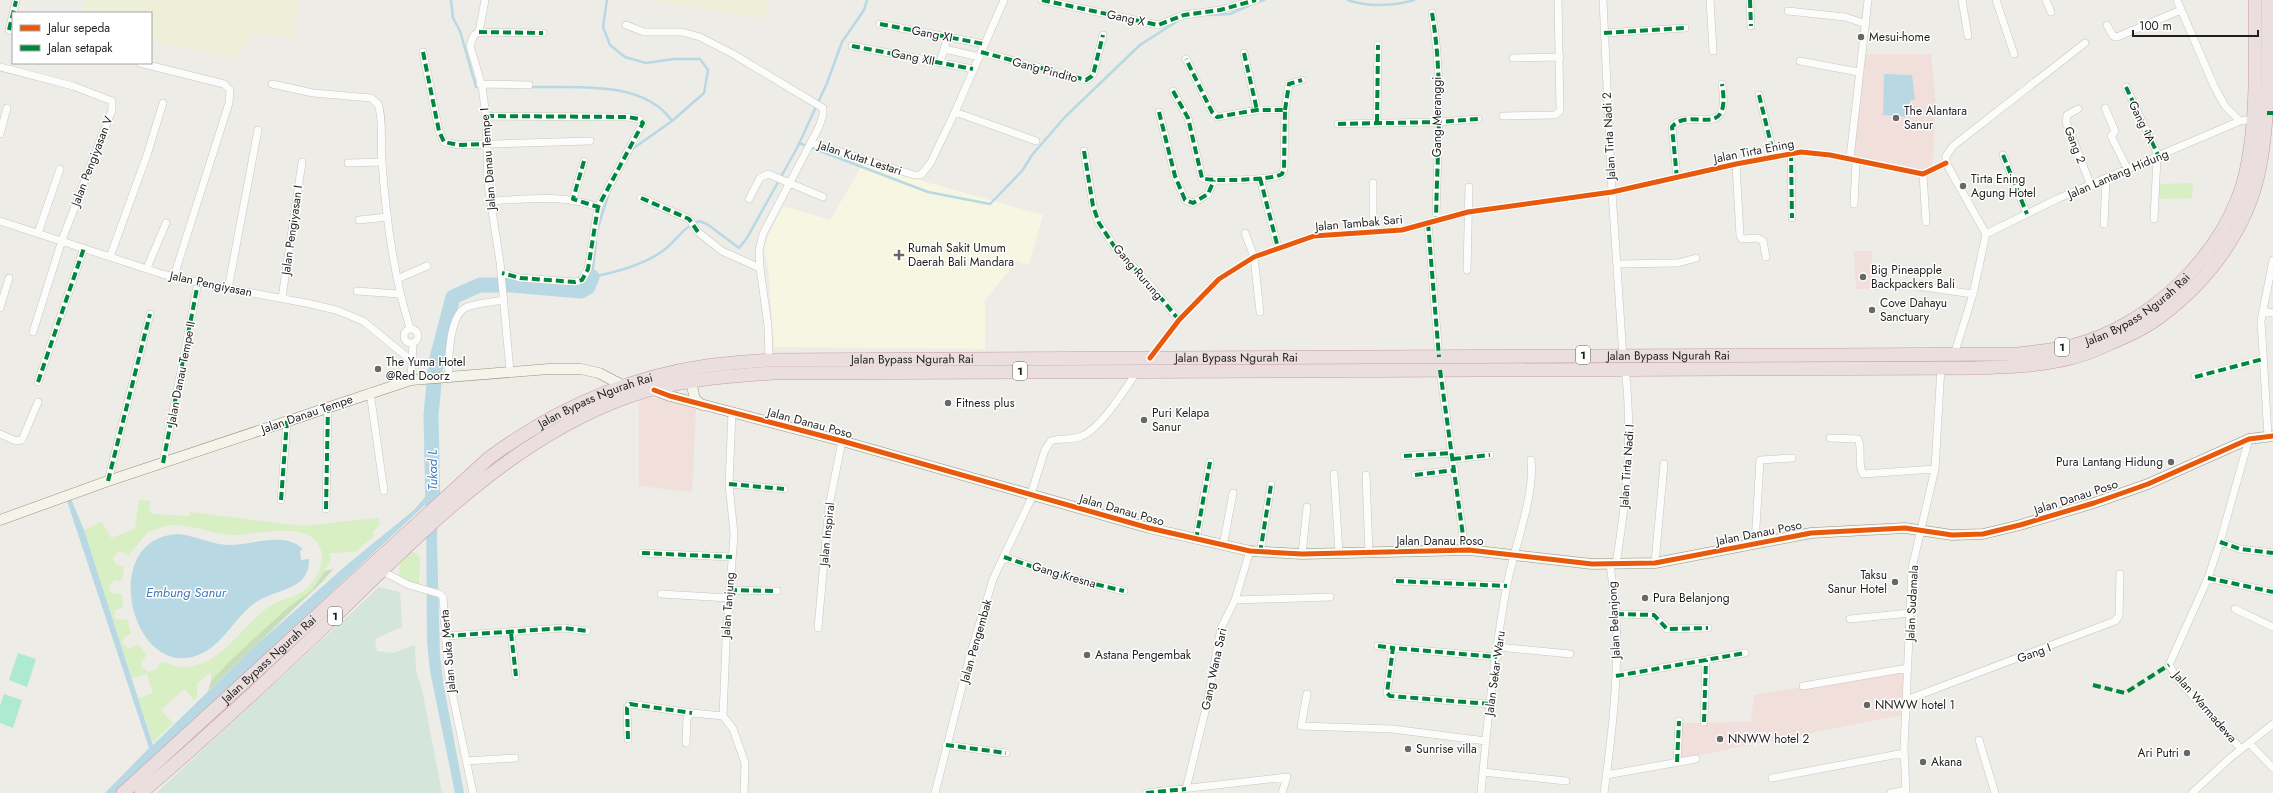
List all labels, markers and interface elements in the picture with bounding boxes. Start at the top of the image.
street label: Gang X [1105,5,1147,31]
legend [12,12,152,64]
scale bar [2133,12,2258,38]
text: 100 m [2139,17,2172,35]
text: Jalur sepeda [46,19,110,37]
street label: Gang XI [910,21,954,47]
place label: Mesui-home [1869,28,1930,46]
marker: Mesui-home [1856,32,1866,42]
text: Jalan setapak [46,39,113,57]
street label: Gang XII [890,44,936,70]
street label: Gang Pindito [1010,53,1080,88]
street label: Gang Meranggi [1428,77,1446,157]
street label: Jalan Tirta Nadi 2 [1598,92,1620,182]
street label: Gang 1A [2124,98,2160,146]
place label: The Alantara Sanur [1904,102,1967,134]
street label: Jalan Danau Tempe I [475,107,501,213]
street label: Jalan Pengiyasan V [66,113,117,211]
marker: The Alantara Sanur [1891,113,1901,123]
street label: Gang 2 [2060,124,2090,166]
street label: Jalan Tirta Ening [1710,134,1796,168]
street label: Jalan Kutat Lestari [814,135,904,180]
street label: Jalan Lantang Hidung [2063,145,2171,204]
place label: Tirta Ening Agung Hotel [1971,170,2036,202]
marker: Tirta Ening Agung Hotel [1958,181,1968,191]
street label: Jalan Pengiyasan I [277,184,307,278]
street label: Jalan Tambak Sari [1313,210,1403,236]
place label: Rumah Sakit Umum Daerah Bali Mandara [908,239,1014,271]
street label: Gang Rurung [1109,240,1167,304]
marker: Rumah Sakit Umum Daerah Bali Mandara [893,249,905,261]
place label: Big Pineapple Backpackers Bali [1871,261,1955,293]
street label: Jalan Pengiyasan [166,266,254,302]
street label: Jalan Bypass Ngurah Rai [2081,269,2194,351]
marker: Big Pineapple Backpackers Bali [1858,272,1868,282]
place label: Cove Dahayu Sanctuary [1880,294,1947,326]
marker: Cove Dahayu Sanctuary [1867,305,1877,315]
street label: Jalan Danau Tempe II [162,320,200,428]
road number: 1 [2055,338,2069,356]
road number: 1 [1576,346,1590,364]
street label: Jalan Bypass Ngurah Rai [1605,346,1730,365]
street label: Jalan Bypass Ngurah Rai [1173,348,1298,367]
street label: Jalan Bypass Ngurah Rai [849,350,974,369]
place label: The Yuma Hotel @Red Doorz [386,353,465,385]
road number: 1 [1013,362,1027,380]
marker: The Yuma Hotel @Red Doorz [373,364,383,374]
street label: Jalan Bypass Ngurah Rai [533,369,655,434]
street label: Jalan Danau Tempe [257,390,355,439]
place label: Fitness plus [956,394,1015,412]
marker: Fitness plus [943,398,953,408]
street label: Jalan Danau Poso [764,403,855,443]
place label: Puri Kelapa Sanur [1152,404,1209,436]
marker: Puri Kelapa Sanur [1139,415,1149,425]
street label: Jalan Tirta Nadi I [1615,424,1639,510]
water label: Tukad L [423,449,442,491]
place label: Pura Lantang Hidung [2056,453,2163,471]
marker: Pura Lantang Hidung [2166,457,2176,467]
street label: Jalan Danau Poso [2030,475,2121,520]
street label: Jalan Danau Poso [1076,489,1167,531]
street label: Jalan Inspiral [815,501,839,569]
street label: Jalan Danau Poso [1713,516,1804,551]
street label: Jalan Danau Poso [1394,532,1484,550]
street label: Gang Kresna [1030,557,1098,593]
street label: Jalan Sudamala [1901,564,1923,644]
place label: Taksu Sanur Hotel [1827,566,1887,598]
street label: Jalan Tanjung [717,571,739,641]
marker: Taksu Sanur Hotel [1890,577,1900,587]
street label: Jalan Belanjong [1603,581,1625,661]
water label: Embung Sanur [146,583,227,602]
place label: Pura Belanjong [1653,589,1730,607]
marker: Pura Belanjong [1640,593,1650,603]
street label: Jalan Pengembak [955,596,997,687]
road number: 1 [328,607,342,625]
street label: Jalan Suka Merta [435,609,461,695]
street label: Jalan Bypass Ngurah Rai [216,611,320,709]
street label: Gang Wana Sari [1197,626,1231,712]
street label: Jalan Sekar Waru [1480,629,1510,719]
street label: Gang I [2015,639,2053,667]
place label: Astana Pengembak [1095,646,1192,664]
marker: Astana Pengembak [1082,650,1092,660]
street label: Jalan Warmadewa [2168,666,2241,747]
place label: NNWW hotel 1 [1875,696,1955,714]
marker: NNWW hotel 1 [1862,700,1872,710]
place label: NNWW hotel 2 [1728,730,1810,748]
marker: NNWW hotel 2 [1715,734,1725,744]
place label: Sunrise villa [1416,740,1477,758]
marker: Sunrise villa [1403,744,1413,754]
place label: Ari Putri [2137,744,2179,762]
marker: Ari Putri [2182,748,2192,758]
place label: Akana [1931,753,1962,771]
marker: Akana [1918,757,1928,767]

